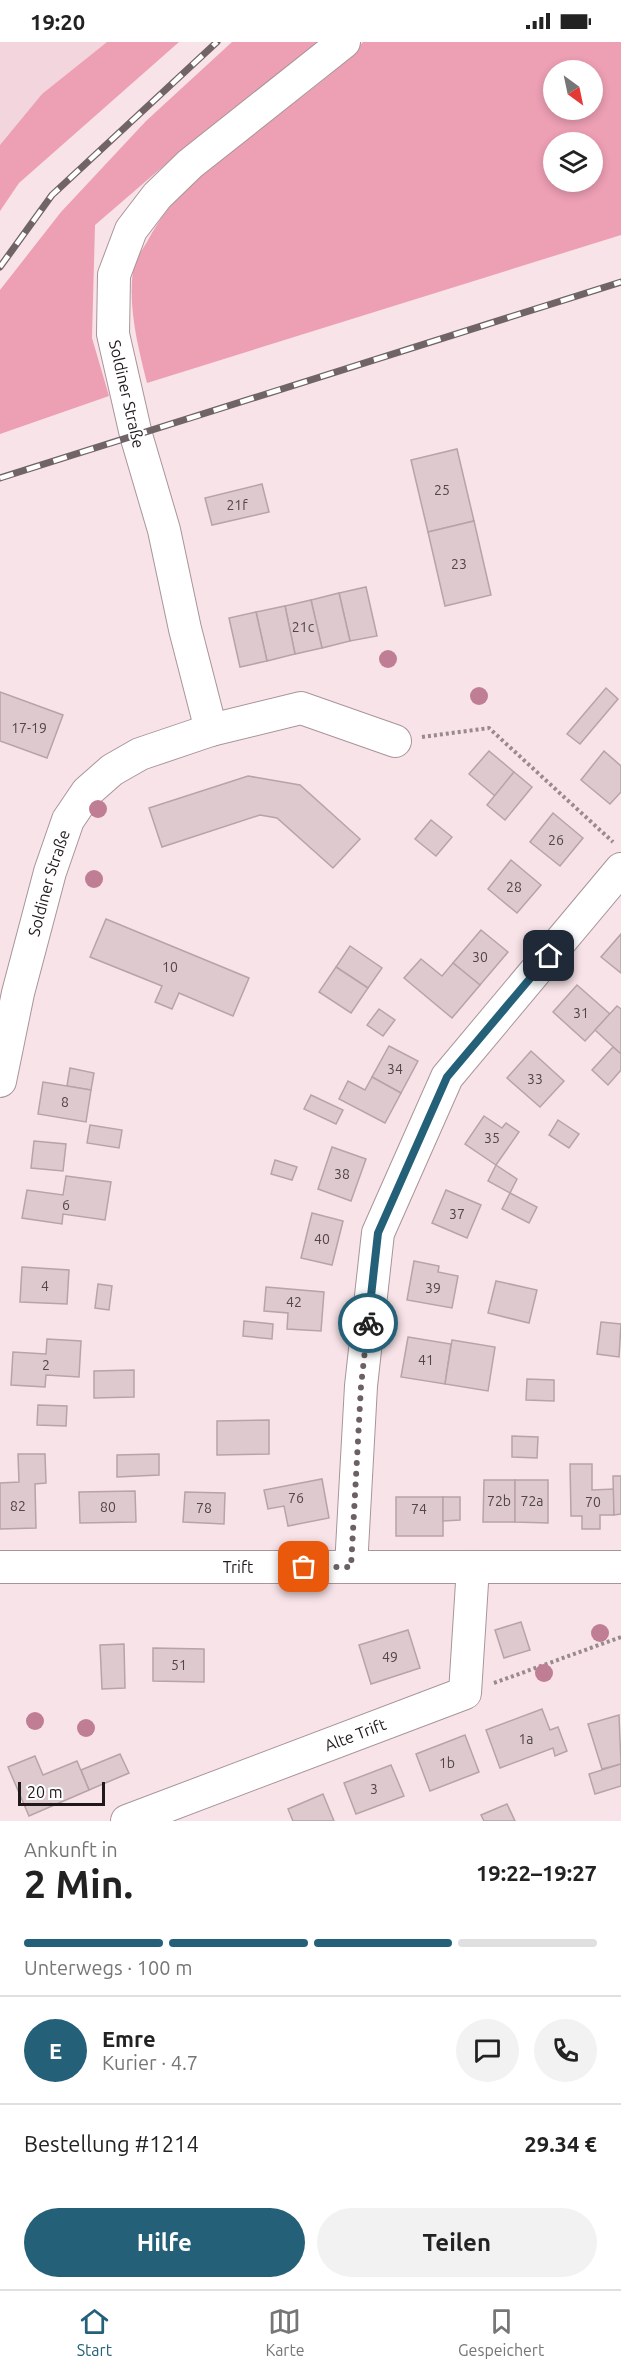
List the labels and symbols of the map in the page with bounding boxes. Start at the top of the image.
north arrow [543,60,603,120]
street label: Soldiner Straße [106,338,148,450]
house number: 25 [434,482,450,498]
house number: 21f [226,497,248,513]
house number: 23 [451,556,467,572]
house number: 21c [292,619,315,635]
house number: 17-19 [11,720,47,736]
street label: Soldiner Straße [24,827,73,938]
house number: 26 [548,832,564,848]
house number: 28 [506,879,522,895]
pin [523,930,574,981]
house number: 30 [472,949,488,965]
house number: 10 [162,959,178,975]
house number: 31 [573,1005,589,1021]
house number: 34 [387,1061,403,1077]
house number: 33 [527,1071,543,1087]
house number: 8 [61,1094,69,1110]
house number: 35 [484,1130,500,1146]
house number: 38 [334,1166,350,1182]
house number: 6 [62,1197,70,1213]
house number: 37 [449,1206,465,1222]
house number: 40 [314,1231,330,1247]
house number: 4 [41,1278,49,1294]
house number: 39 [425,1280,441,1296]
courier [338,1293,398,1353]
house number: 42 [286,1294,302,1310]
house number: 41 [418,1352,434,1368]
house number: 2 [42,1357,50,1373]
house number: 76 [288,1490,304,1506]
house number: 72b [487,1493,511,1509]
house number: 72a [521,1493,544,1509]
house number: 70 [585,1494,601,1510]
house number: 82 [10,1498,26,1514]
house number: 80 [100,1499,116,1515]
house number: 78 [196,1500,212,1516]
house number: 74 [411,1501,427,1517]
pin [278,1541,329,1592]
street label: Trift [223,1558,254,1576]
house number: 49 [382,1649,398,1665]
house number: 51 [171,1657,187,1673]
street label: Alte Trift [322,1715,389,1754]
house number: 1a [518,1731,534,1747]
house number: 1b [439,1755,455,1771]
scale bar [18,1779,105,1806]
house number: 3 [370,1781,378,1797]

